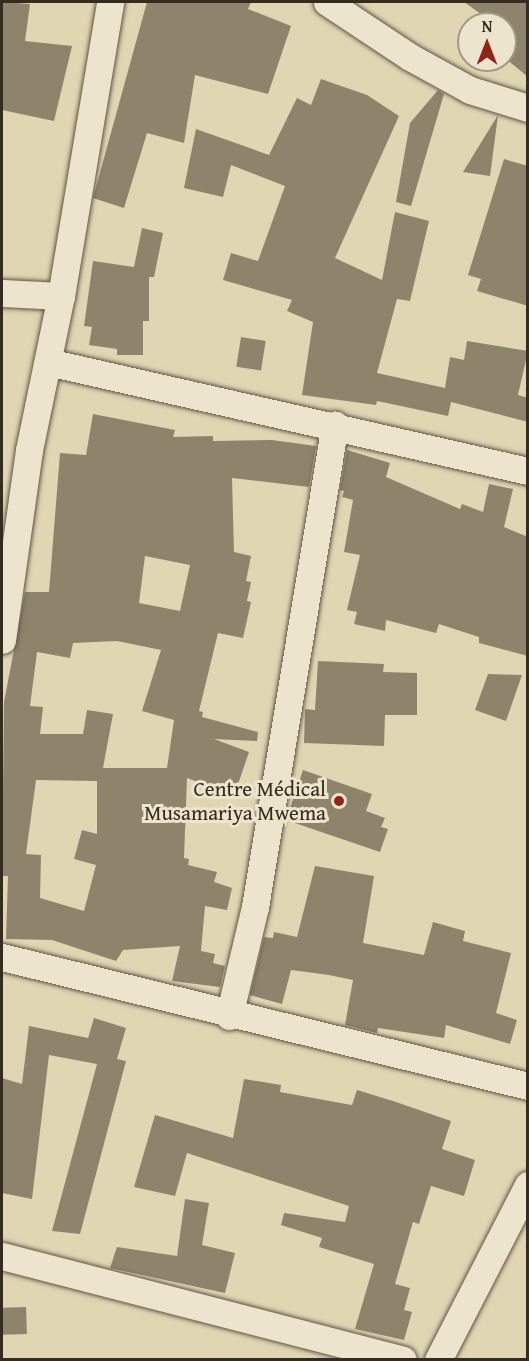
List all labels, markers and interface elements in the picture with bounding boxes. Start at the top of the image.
north arrow [457,12,517,72]
text: N [482,14,492,38]
place label: Centre Médical Musamariya Mwema [144,776,326,826]
marker: Centre Médical Musamariya Mwema [330,792,348,810]

